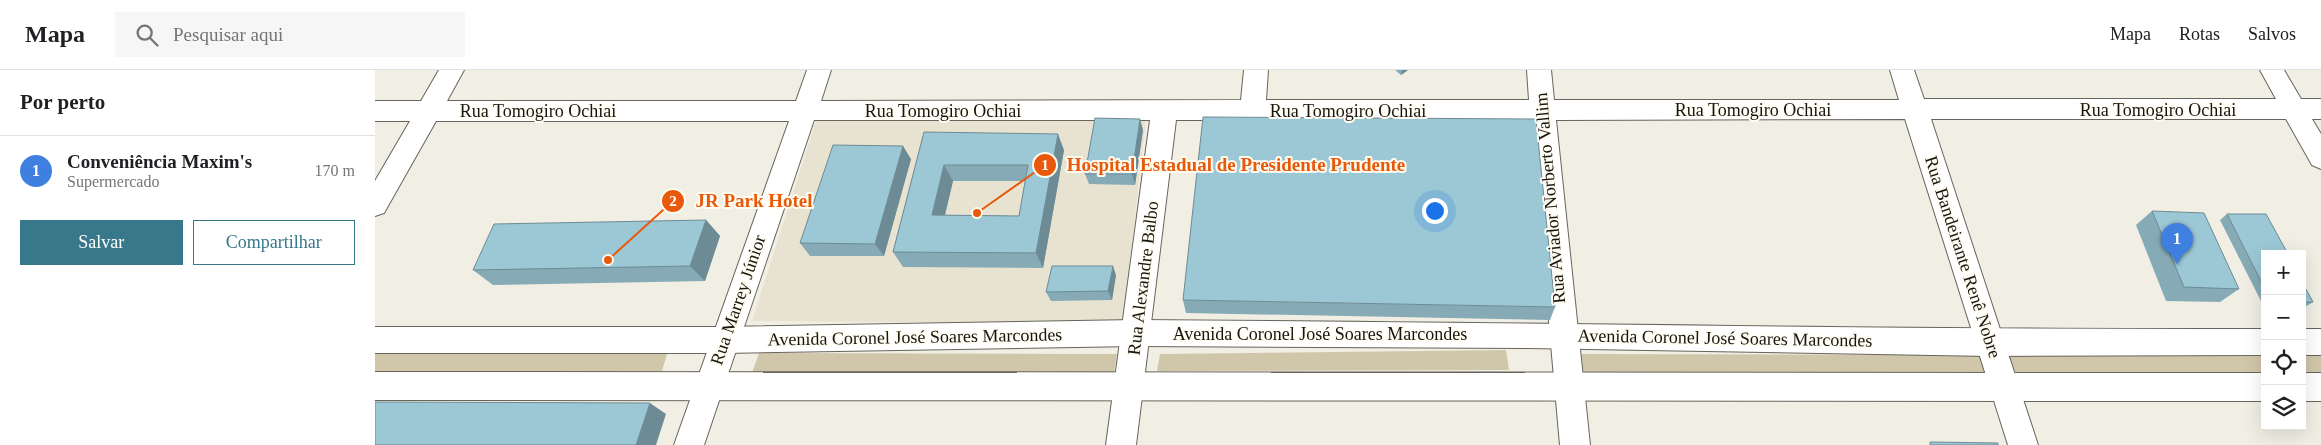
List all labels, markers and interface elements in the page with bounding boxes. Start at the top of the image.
search box [115,12,465,57]
text: Mapa [25,21,85,47]
icon: search [133,21,161,49]
text: Pesquisar aqui [173,24,283,45]
text: Mapa [2110,24,2151,44]
text: Rotas [2179,24,2220,44]
text: Salvos [2248,24,2296,44]
text: Por perto [20,90,105,114]
street label: Rua Aviador Norberto Vallim [1531,92,1569,304]
street label: Rua Tomogiro Ochiai [1675,100,1831,120]
street label: Rua Tomogiro Ochiai [2080,100,2236,120]
street label: Rua Tomogiro Ochiai [460,101,616,121]
street label: Rua Tomogiro Ochiai [865,101,1021,121]
street label: Rua Tomogiro Ochiai [1270,101,1426,121]
callout: Hospital Estadual de Presidente Prudente [1032,148,1416,182]
text: Conveniência Maxim's [67,151,252,172]
street label: Rua Bandeirante Renê Nobre [1921,153,2005,361]
text: Hospital Estadual de Presidente Prudente [1067,154,1405,175]
text: 1 [1041,157,1049,173]
text: 1 [32,162,40,179]
text: 170 m [315,162,355,179]
text: Supermercado [67,173,159,190]
callout: JR Park Hotel [661,184,823,218]
text: JR Park Hotel [695,190,813,211]
text: 2 [669,193,677,209]
your location [1422,198,1448,224]
street label: Rua Alexandre Balbo [1124,200,1162,356]
button: Salvar [20,220,183,265]
button: Compartilhar [193,220,355,265]
pin: 1 [2161,223,2193,264]
street label: Rua Marrey Júnior [706,232,770,368]
map controls [2261,250,2306,430]
button: + [2261,250,2306,295]
button: − [2261,295,2306,340]
street label: Avenida Coronel José Soares Marcondes [768,324,1062,350]
street label: Avenida Coronel José Soares Marcondes [1173,324,1467,344]
street label: Avenida Coronel José Soares Marcondes [1578,325,1872,351]
button: locate [2261,340,2306,385]
button: layers [2261,385,2306,430]

